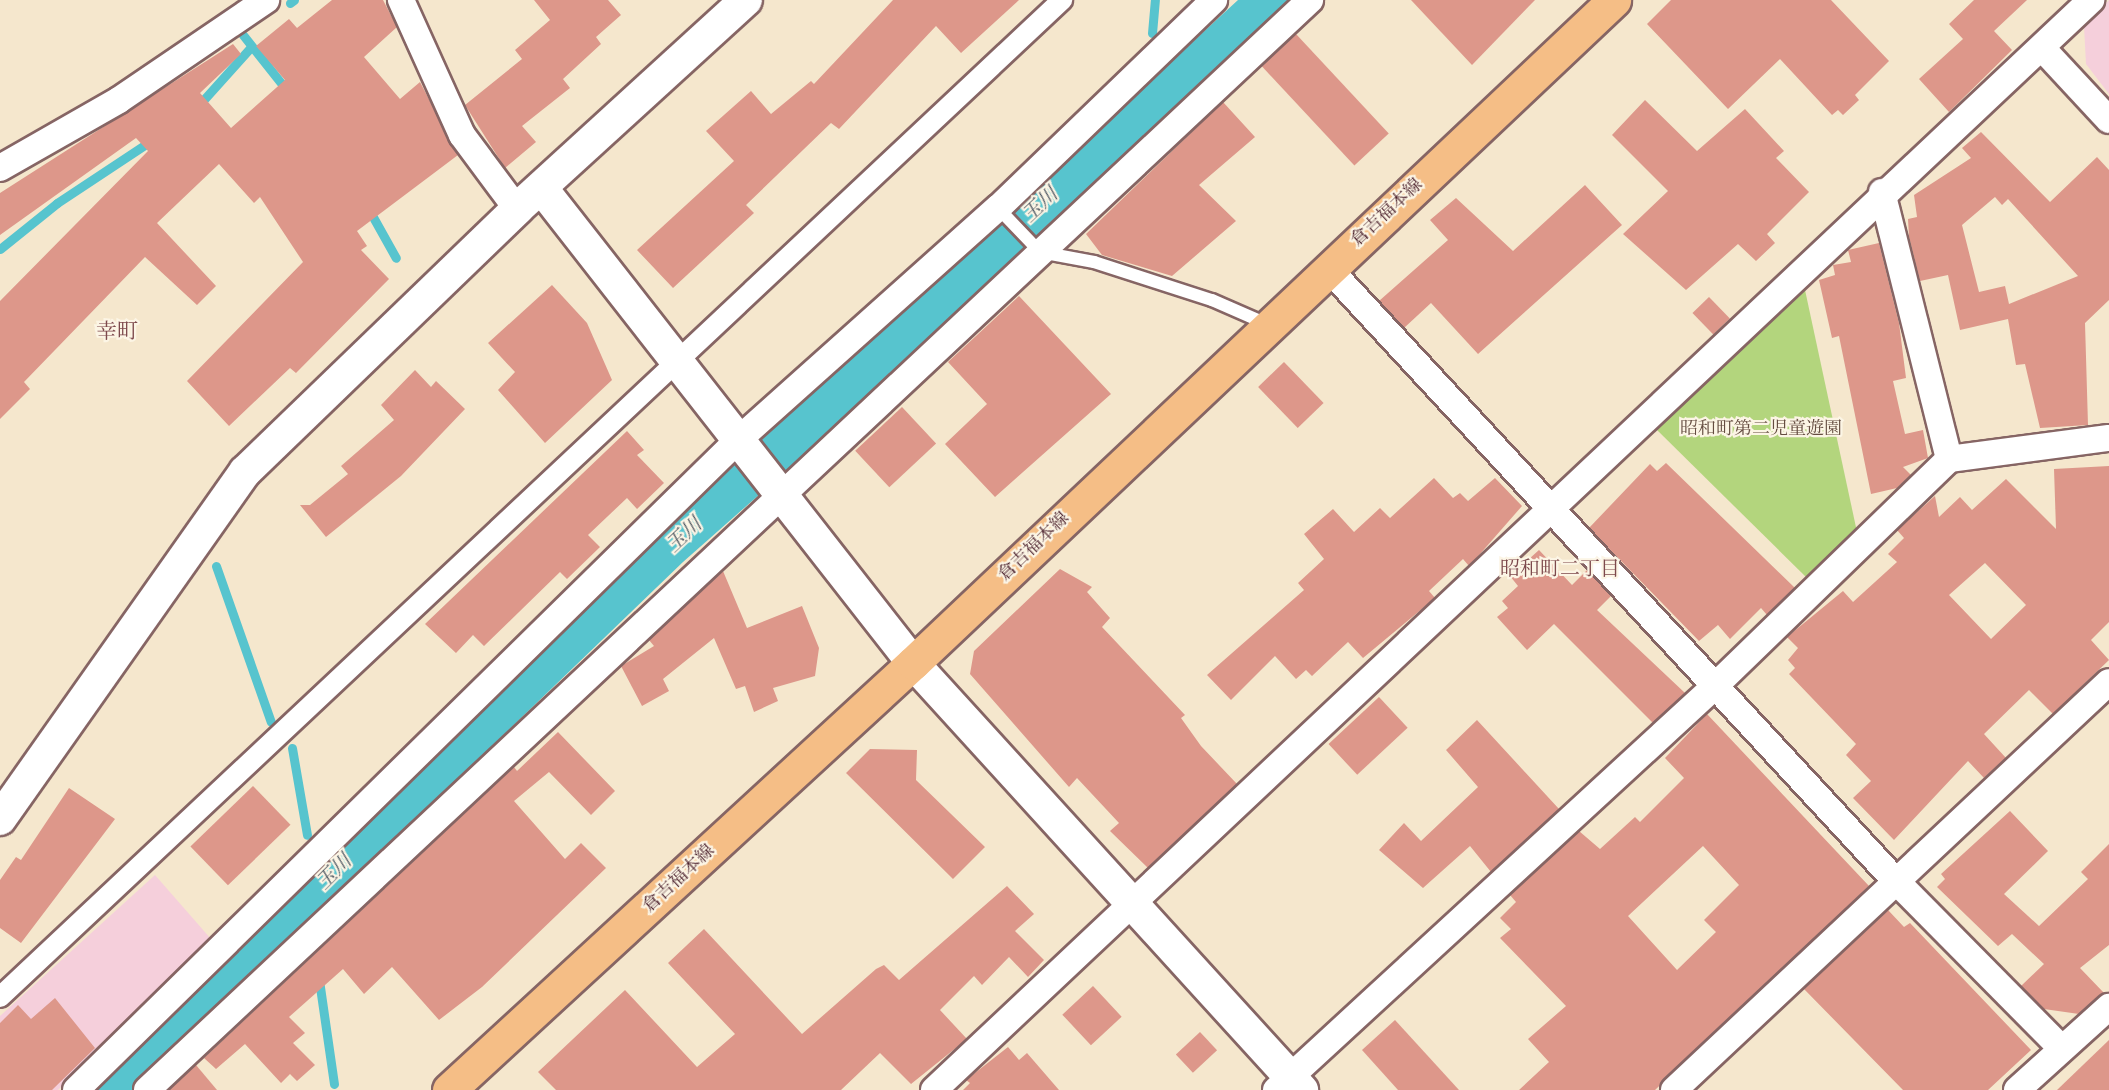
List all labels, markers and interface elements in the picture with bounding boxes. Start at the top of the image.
street label: 倉吉福本線 [1347,174,1427,252]
water label: 玉川 [1018,184,1064,228]
district label: 幸町 [96,320,138,346]
park label: 昭和町第二児童遊園 [1680,418,1842,440]
street label: 倉吉福本線 [994,508,1074,586]
water label: 玉川 [662,514,708,558]
district label: 昭和町二丁目 [1500,558,1620,582]
street label: 倉吉福本線 [639,840,719,918]
water label: 玉川 [312,850,358,896]

